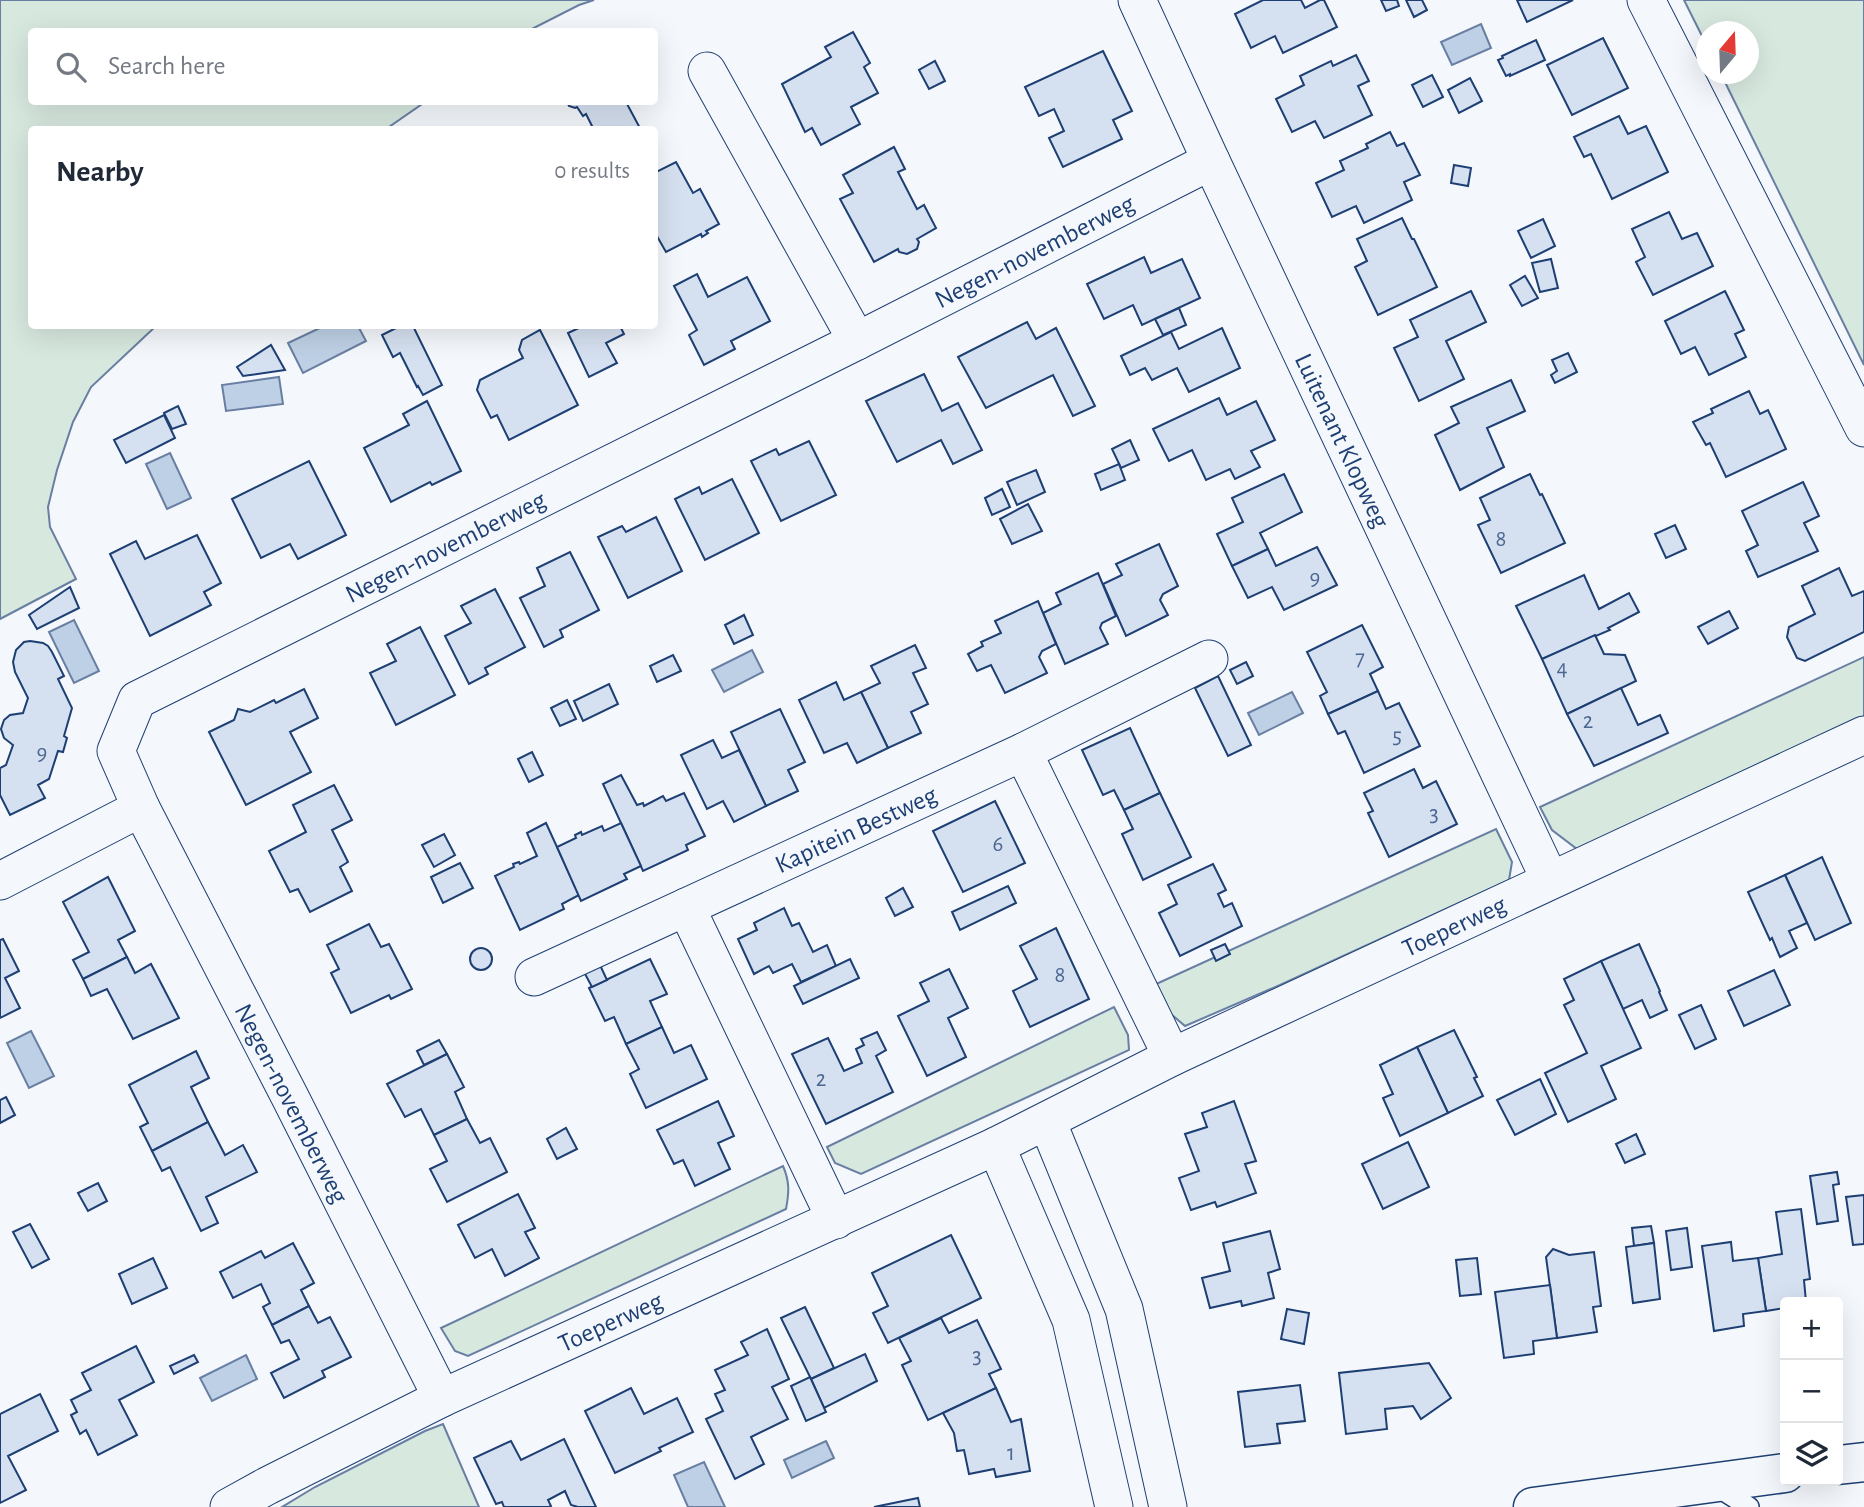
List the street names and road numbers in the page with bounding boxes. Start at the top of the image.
street label: Negen-novemberweg [931,190,1139,313]
street label: Luitenant Klopweg [1290,350,1394,532]
street label: Negen-novemberweg [341,486,550,608]
street label: Kapitein Bestweg [771,781,941,878]
street label: Toeperweg [1398,891,1511,962]
street label: Negen-novemberweg [230,1000,353,1208]
street label: Toeperweg [554,1287,667,1357]

